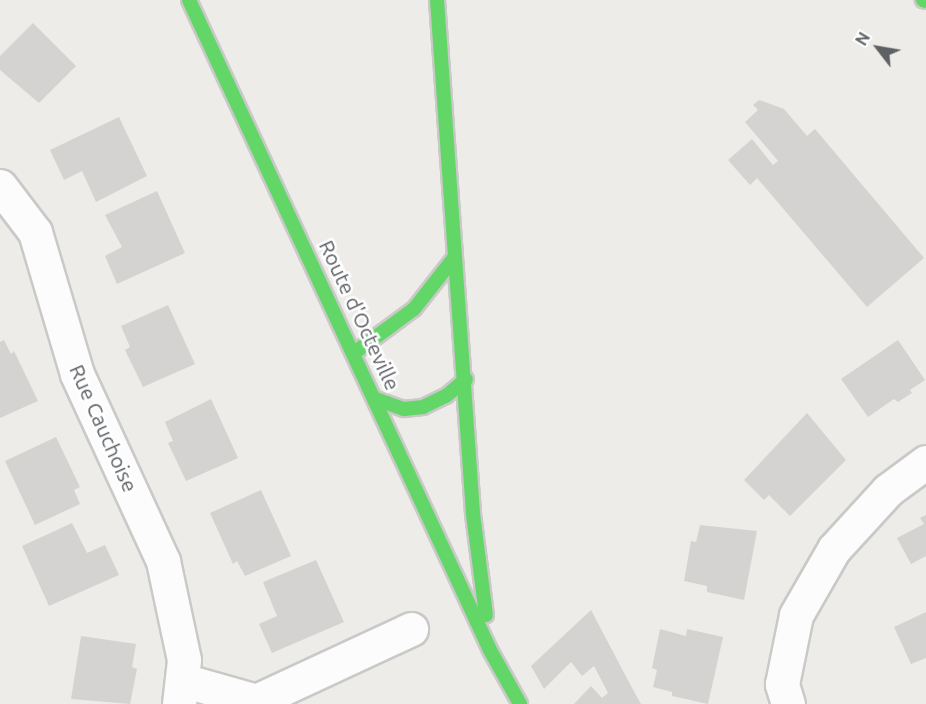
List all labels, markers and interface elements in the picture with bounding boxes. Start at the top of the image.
north arrow [848,18,908,78]
text: N [852,29,873,48]
street label: Route d'Octeville [314,236,406,394]
street label: Rue Cauchoise [65,360,143,496]

